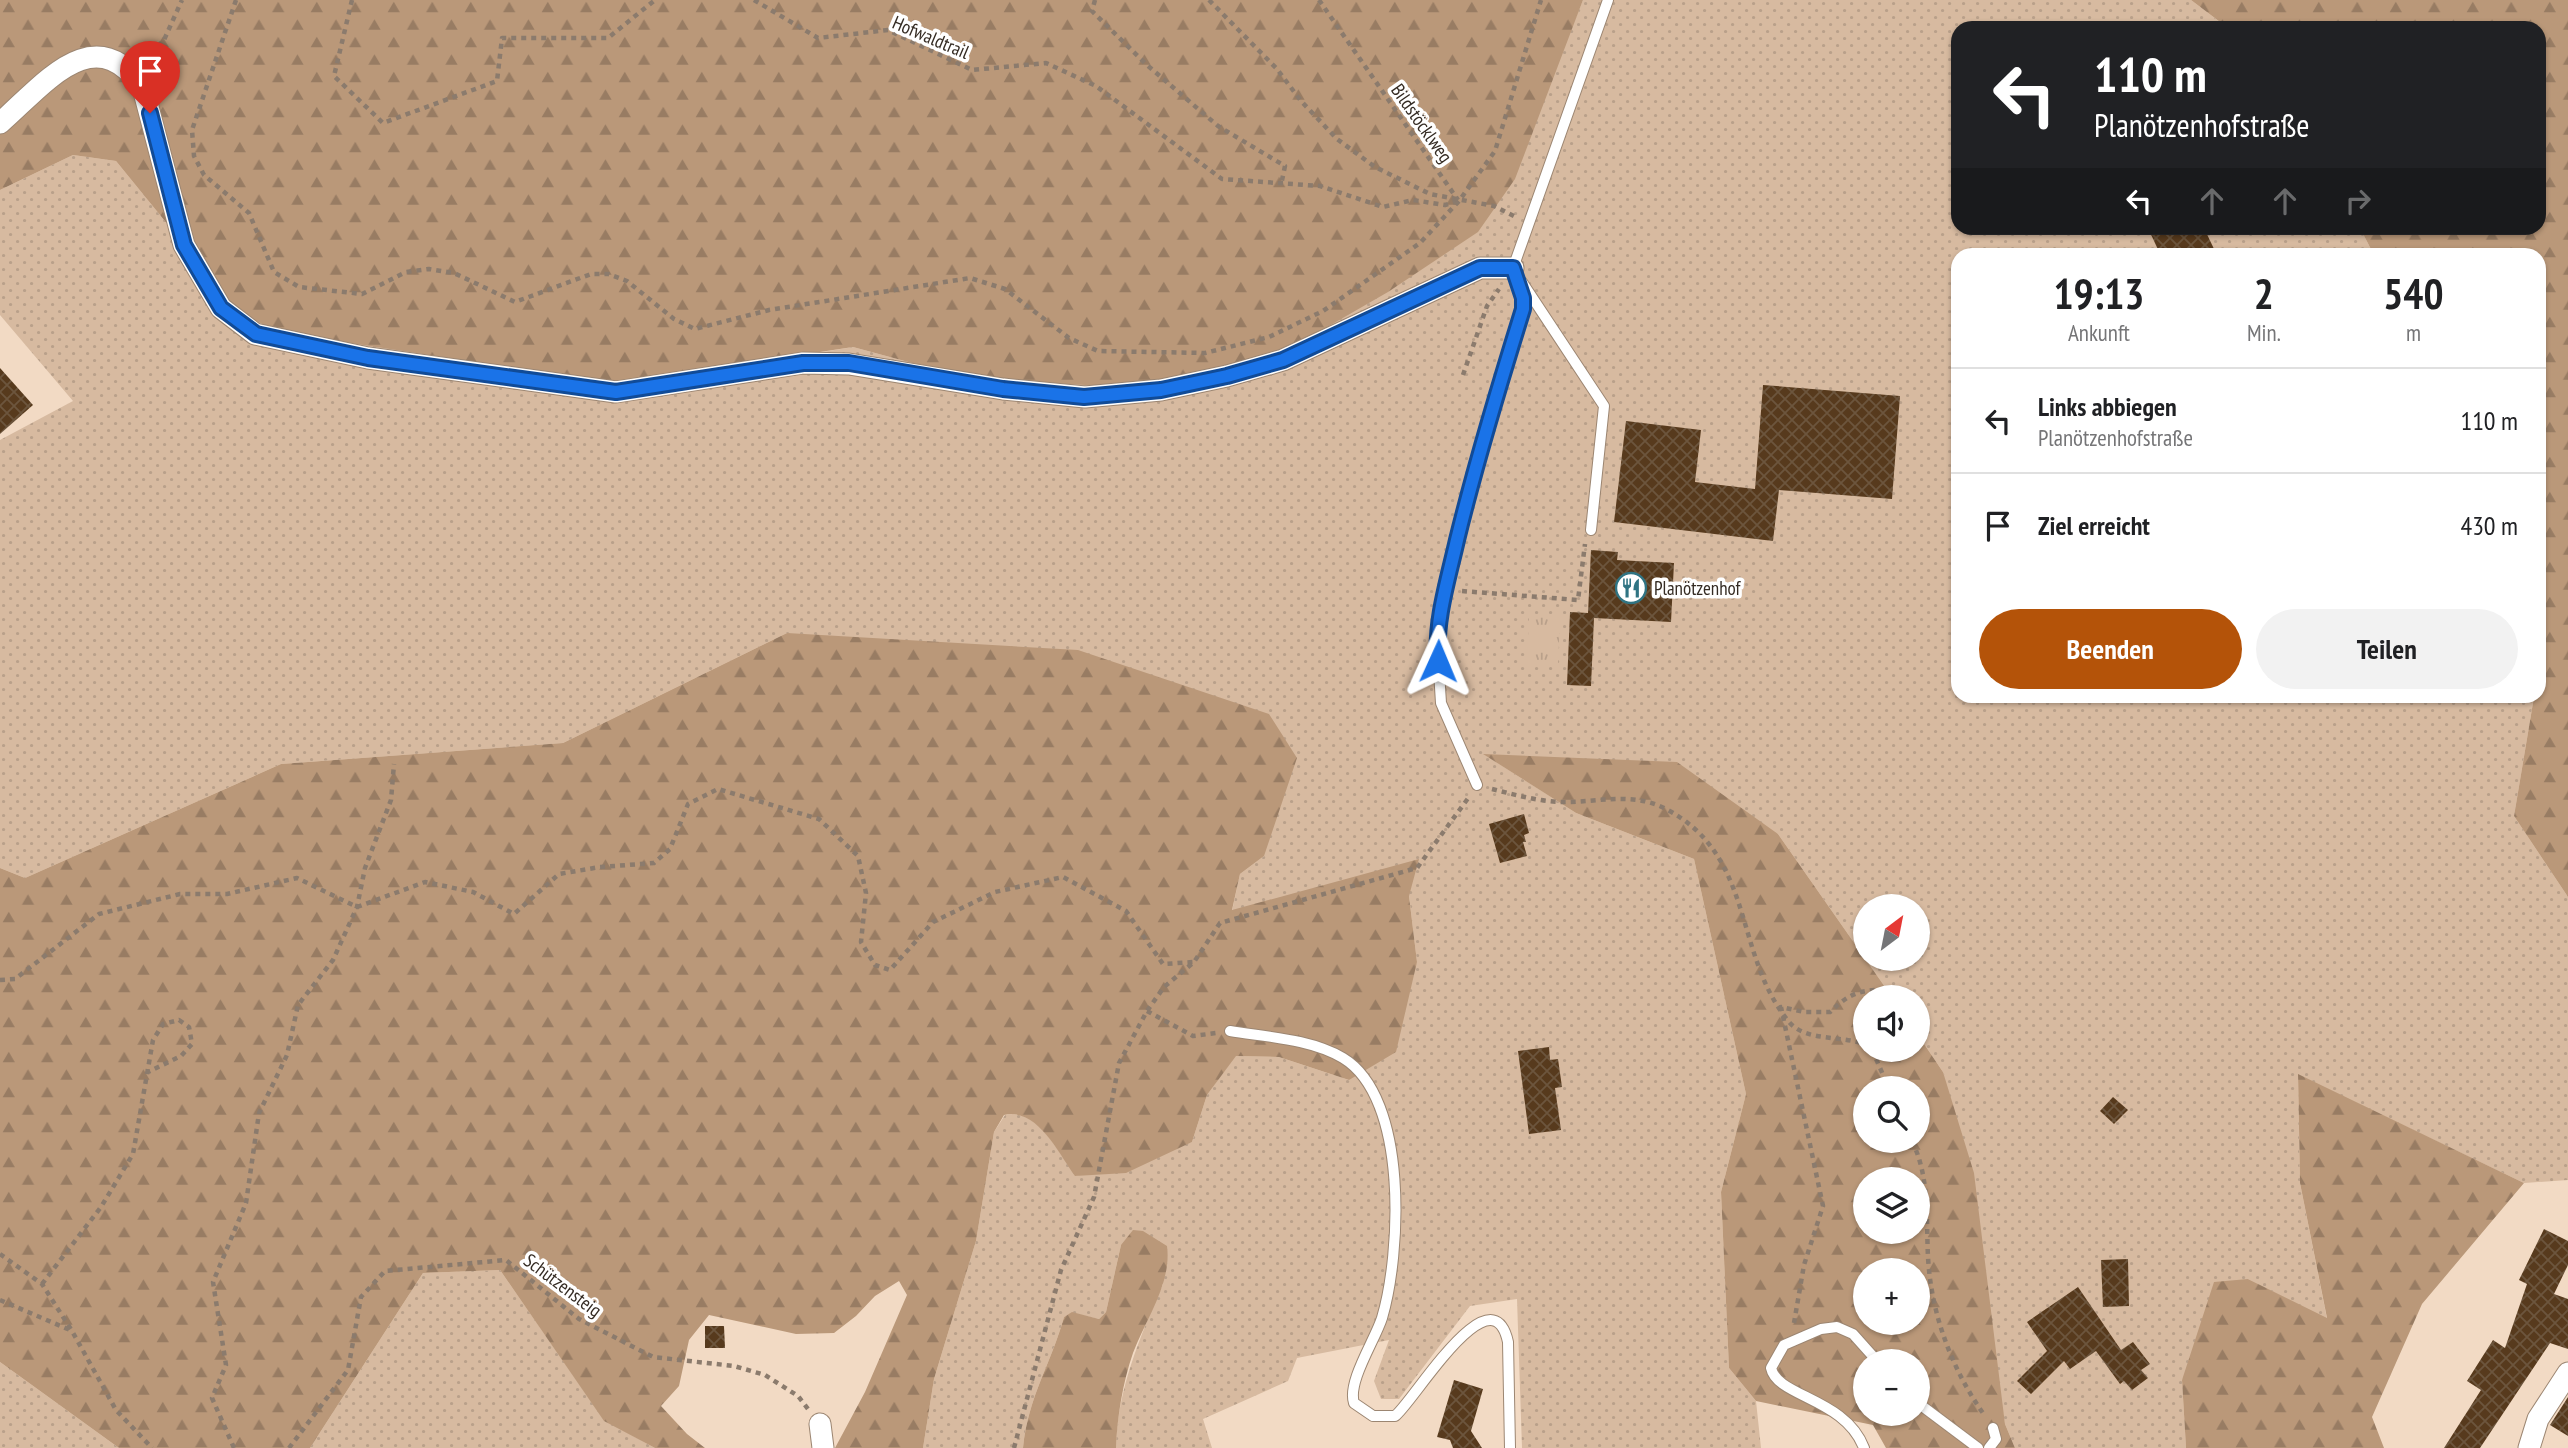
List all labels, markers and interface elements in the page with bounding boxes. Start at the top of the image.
street label: Hofwaldtrail [889,10,974,64]
pin [120,41,180,113]
text: 110 m [2094,42,2207,106]
icon: left [1979,49,2070,140]
icon: arrive [131,52,169,90]
street label: Bildstöcklweg [1386,79,1458,167]
text: Planötzenhofstraße [2094,104,2310,146]
icon: left [2120,182,2158,220]
icon: ahead [2193,182,2231,220]
icon: ahead [2266,182,2304,220]
icon: right [2339,182,2377,220]
text: 19:13 [2054,266,2144,321]
text: 2 [2254,266,2274,321]
text: 540 [2383,266,2443,321]
text: Ankunft [2068,318,2130,347]
text: Min. [2247,318,2281,347]
text: m [2406,318,2421,347]
text: Links abbiegen [2038,390,2177,423]
icon: left [1979,402,2017,440]
text: 110 m [2460,404,2518,437]
text: Planötzenhofstraße [2038,423,2193,452]
icon: arrive [1979,507,2017,545]
text: Ziel erreicht [2038,509,2150,542]
text: 430 m [2460,509,2518,542]
restaurant icon: Planötzenhof [1614,571,1648,605]
place label: Planötzenhof [1654,576,1742,600]
button: Beenden [1979,609,2242,689]
button: Teilen [2256,609,2518,689]
position arrow [1401,624,1475,698]
north arrow [1853,894,1930,971]
map controls [1853,894,1930,1426]
button: sound [1853,985,1930,1062]
button: search [1853,1076,1930,1153]
button: layers [1853,1167,1930,1244]
street label: Schützensteig [519,1248,607,1322]
button: + [1853,1258,1930,1335]
button: − [1853,1349,1930,1426]

